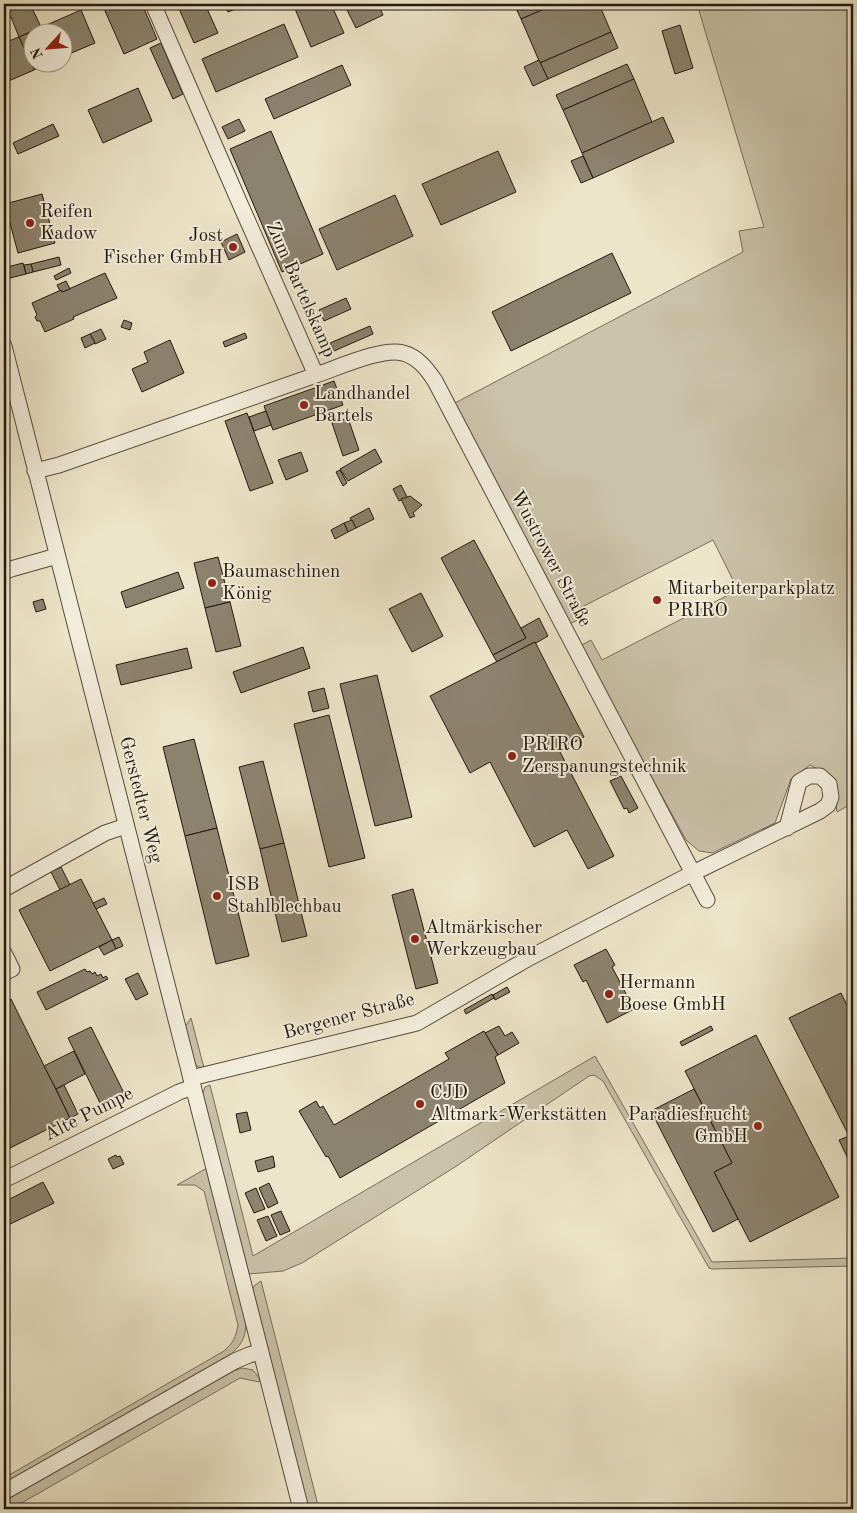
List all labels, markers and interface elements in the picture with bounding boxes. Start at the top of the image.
north arrow [22,22,72,72]
text: N [28,45,46,61]
place label: Reifen Kadow [40,203,98,244]
marker: Reifen Kadow [24,217,36,229]
street label: Zum Bartelskamp [262,219,338,361]
place label: Jost Fischer GmbH [103,227,223,268]
marker: Jost Fischer GmbH [227,241,239,253]
place label: Landhandel Bartels [314,385,410,426]
marker: Landhandel Bartels [298,399,310,411]
street label: Wustrower Straße [506,488,594,630]
place label: Baumaschinen König [222,563,340,604]
marker: Baumaschinen König [206,577,218,589]
place label: Mitarbeiterparkplatz PRIRO [667,580,835,621]
marker: Mitarbeiterparkplatz PRIRO [651,594,663,606]
street label: Gerstedter Weg [115,735,165,866]
place label: PRIRO Zerspanungstechnik [522,736,687,777]
marker: PRIRO Zerspanungstechnik [506,750,518,762]
place label: ISB Stahlblechbau [227,876,342,917]
marker: ISB Stahlblechbau [211,890,223,902]
place label: Altmärkischer Werkzeugbau [425,919,542,960]
marker: Altmärkischer Werkzeugbau [409,933,421,945]
place label: Hermann Boese GmbH [619,974,726,1015]
marker: Hermann Boese GmbH [603,988,615,1000]
street label: Bergener Straße [281,990,417,1044]
street label: Alte Pumpe [41,1084,137,1146]
place label: CJD Altmark-Werkstätten [430,1084,607,1125]
marker: CJD Altmark-Werkstätten [414,1098,426,1110]
place label: Paradiesfrucht GmbH [628,1106,748,1147]
marker: Paradiesfrucht GmbH [752,1120,764,1132]

